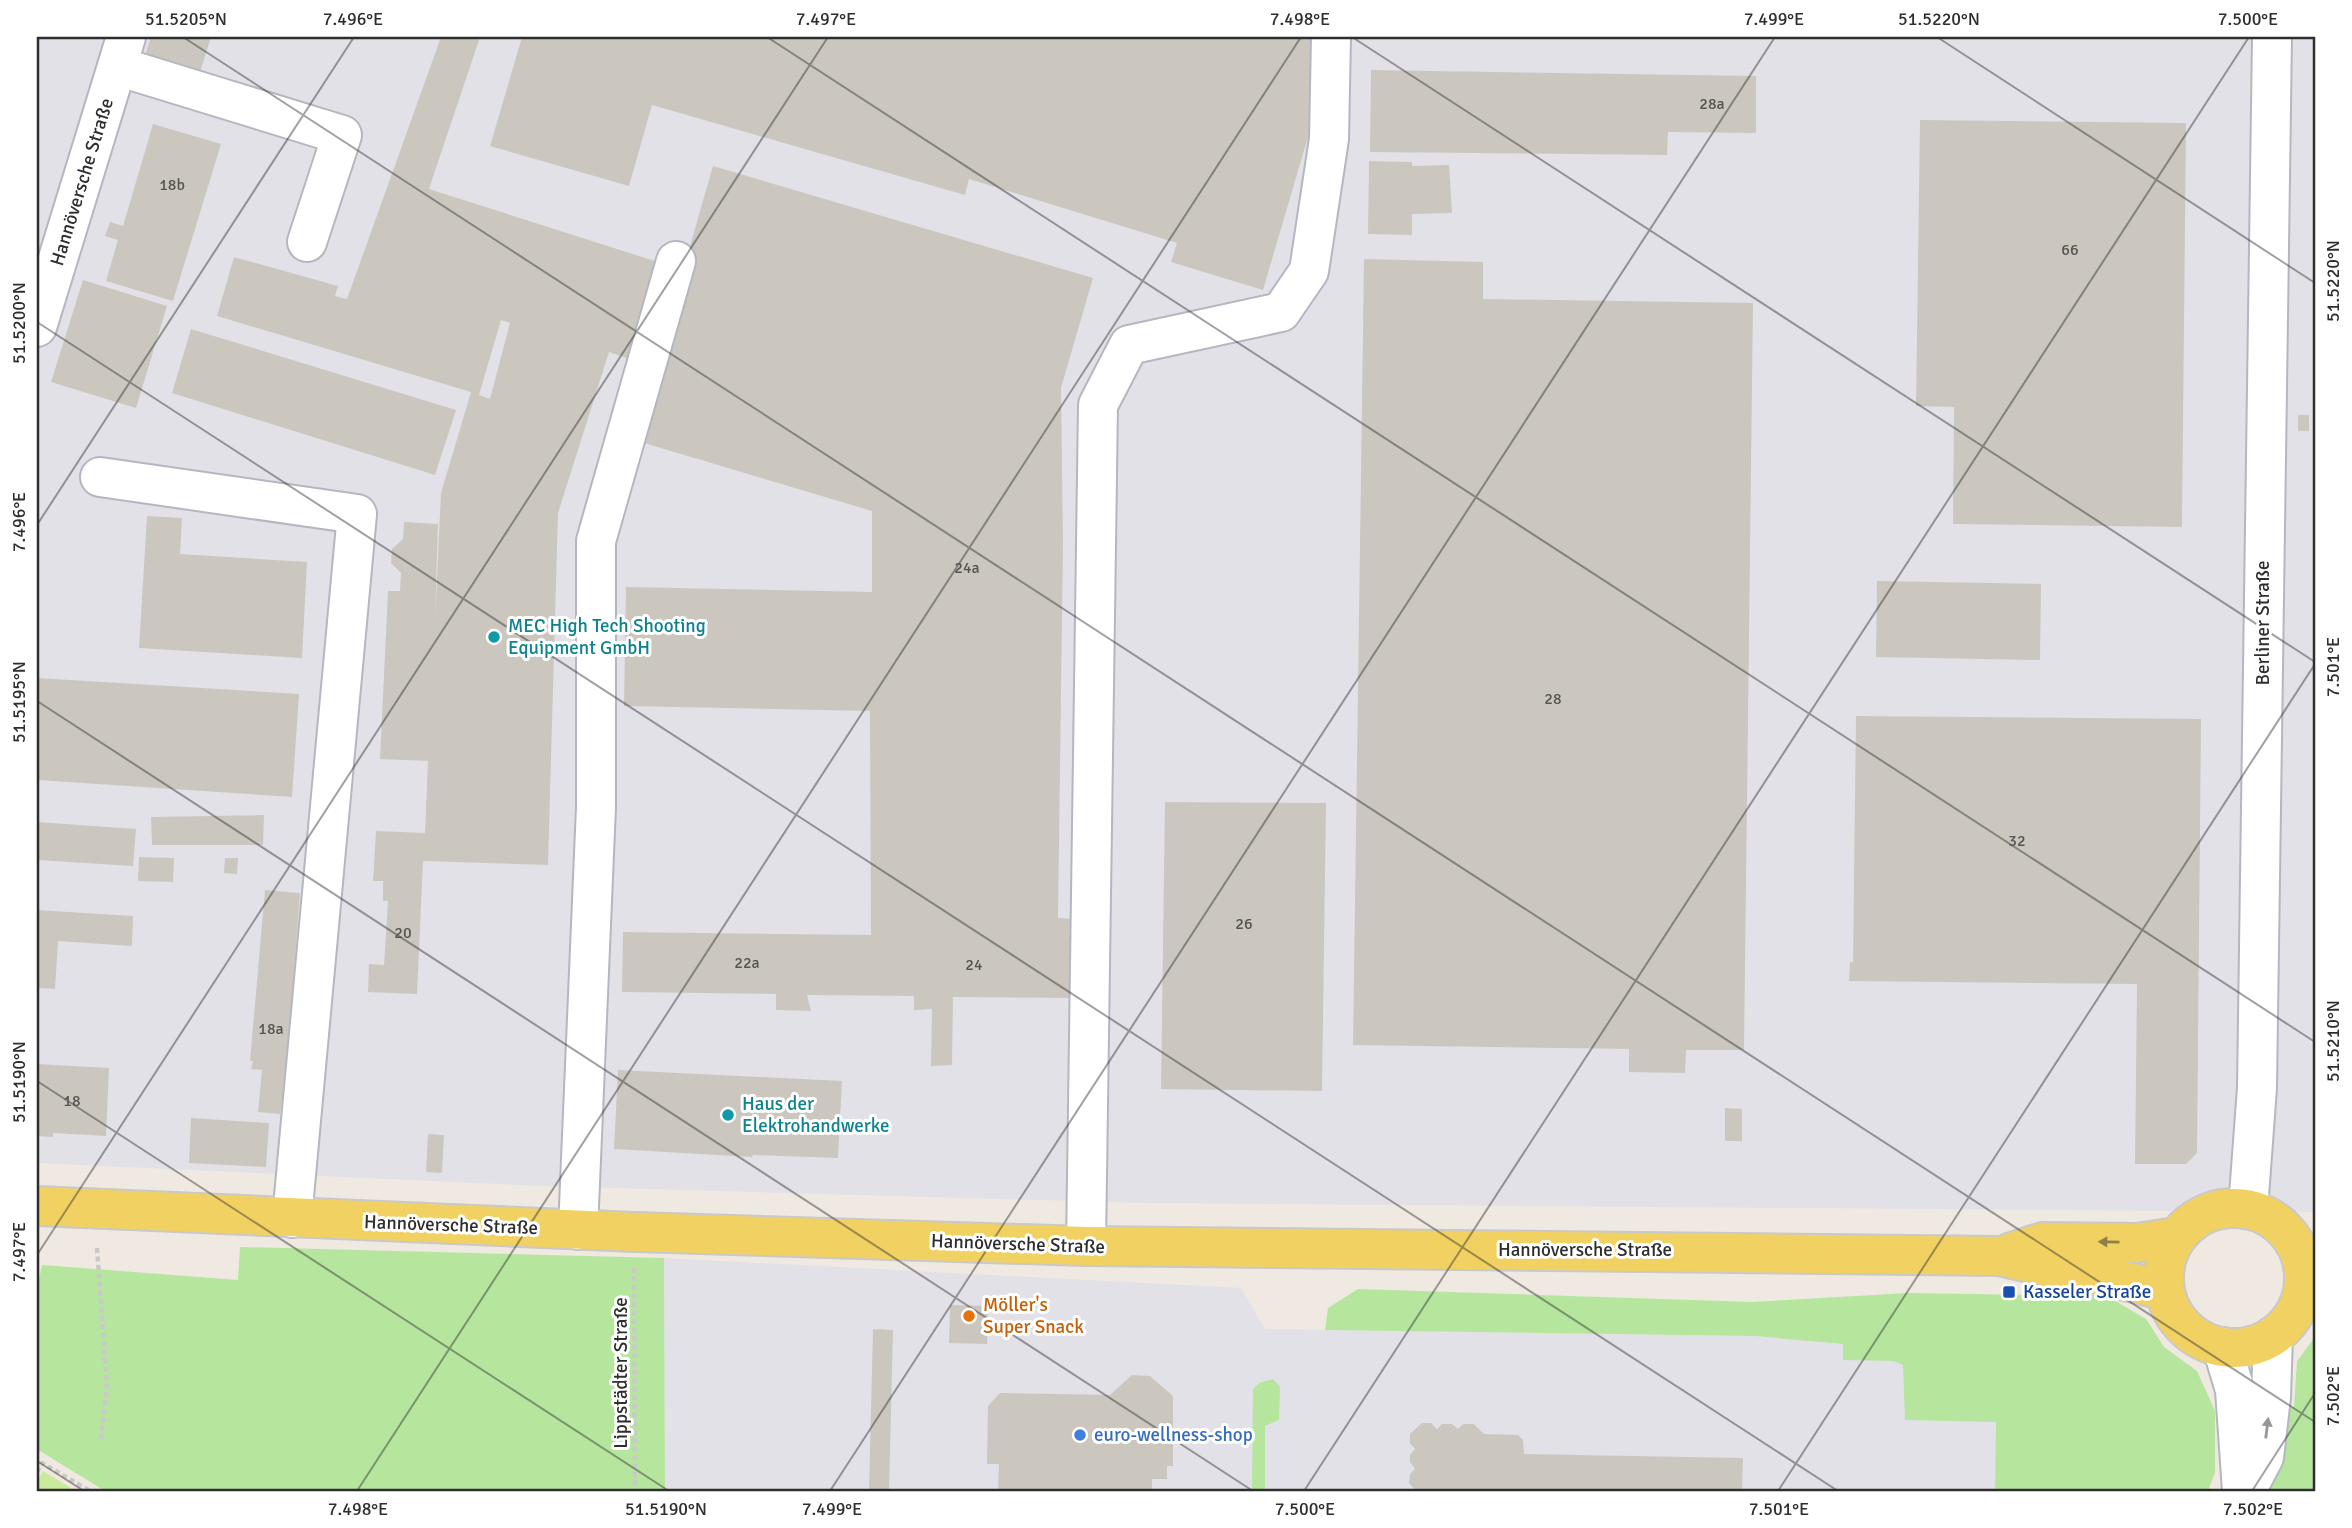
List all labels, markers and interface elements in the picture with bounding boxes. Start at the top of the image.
text: 51.5205°N [145,8,227,30]
text: 7.496°E [323,8,383,30]
text: 7.497°E [796,8,856,30]
text: 7.498°E [1270,8,1330,30]
text: 7.499°E [1744,8,1804,30]
text: 51.5220°N [1898,8,1980,30]
text: 7.500°E [2218,8,2278,30]
house number: 28a [1699,94,1725,114]
street label: Hannöversche Straße [45,95,119,269]
house number: 18b [159,175,185,195]
house number: 66 [2061,240,2079,260]
text: 51.5220°N [2322,240,2344,322]
text: 51.5200°N [8,282,30,364]
text: 7.496°E [8,492,30,552]
house number: 24a [954,558,980,578]
street label: Berliner Straße [2251,561,2275,685]
place label: MEC High Tech Shooting Equipment GmbH [508,614,706,660]
marker: MEC High Tech Shooting Equipment GmbH [486,629,502,645]
text: 7.501°E [2322,637,2344,697]
text: 51.5195°N [8,661,30,743]
house number: 28 [1544,689,1562,709]
house number: 32 [2008,831,2026,851]
house number: 26 [1235,914,1253,934]
house number: 20 [394,923,412,943]
house number: 22a [734,953,760,973]
house number: 24 [965,955,983,975]
text: 51.5210°N [2322,1000,2344,1082]
house number: 18a [258,1019,284,1039]
text: 51.5190°N [8,1041,30,1123]
house number: 18 [63,1091,81,1111]
place label: Haus der Elektrohandwerke [742,1092,889,1138]
marker: Haus der Elektrohandwerke [720,1107,736,1123]
street label: Hannöversche Straße [364,1210,538,1240]
text: 7.497°E [8,1222,30,1282]
street label: Hannöversche Straße [931,1229,1105,1259]
one-way arrow [2098,1236,2120,1248]
street label: Hannöversche Straße [1498,1238,1672,1262]
place label: Kasseler Straße [2023,1280,2151,1304]
marker: Kasseler Straße [2001,1284,2017,1300]
place label: Möller's Super Snack [983,1293,1084,1339]
street label: Lippstädter Straße [609,1297,633,1449]
marker: Möller's Super Snack [961,1308,977,1324]
text: 7.502°E [2322,1366,2344,1426]
one-way arrow [2262,1416,2273,1438]
place label: euro-wellness-shop [1094,1423,1253,1447]
marker: euro-wellness-shop [1072,1427,1088,1443]
text: 7.498°E [328,1498,388,1520]
text: 51.5190°N [625,1498,707,1520]
text: 7.499°E [802,1498,862,1520]
text: 7.500°E [1275,1498,1335,1520]
text: 7.501°E [1749,1498,1809,1520]
text: 7.502°E [2223,1498,2283,1520]

